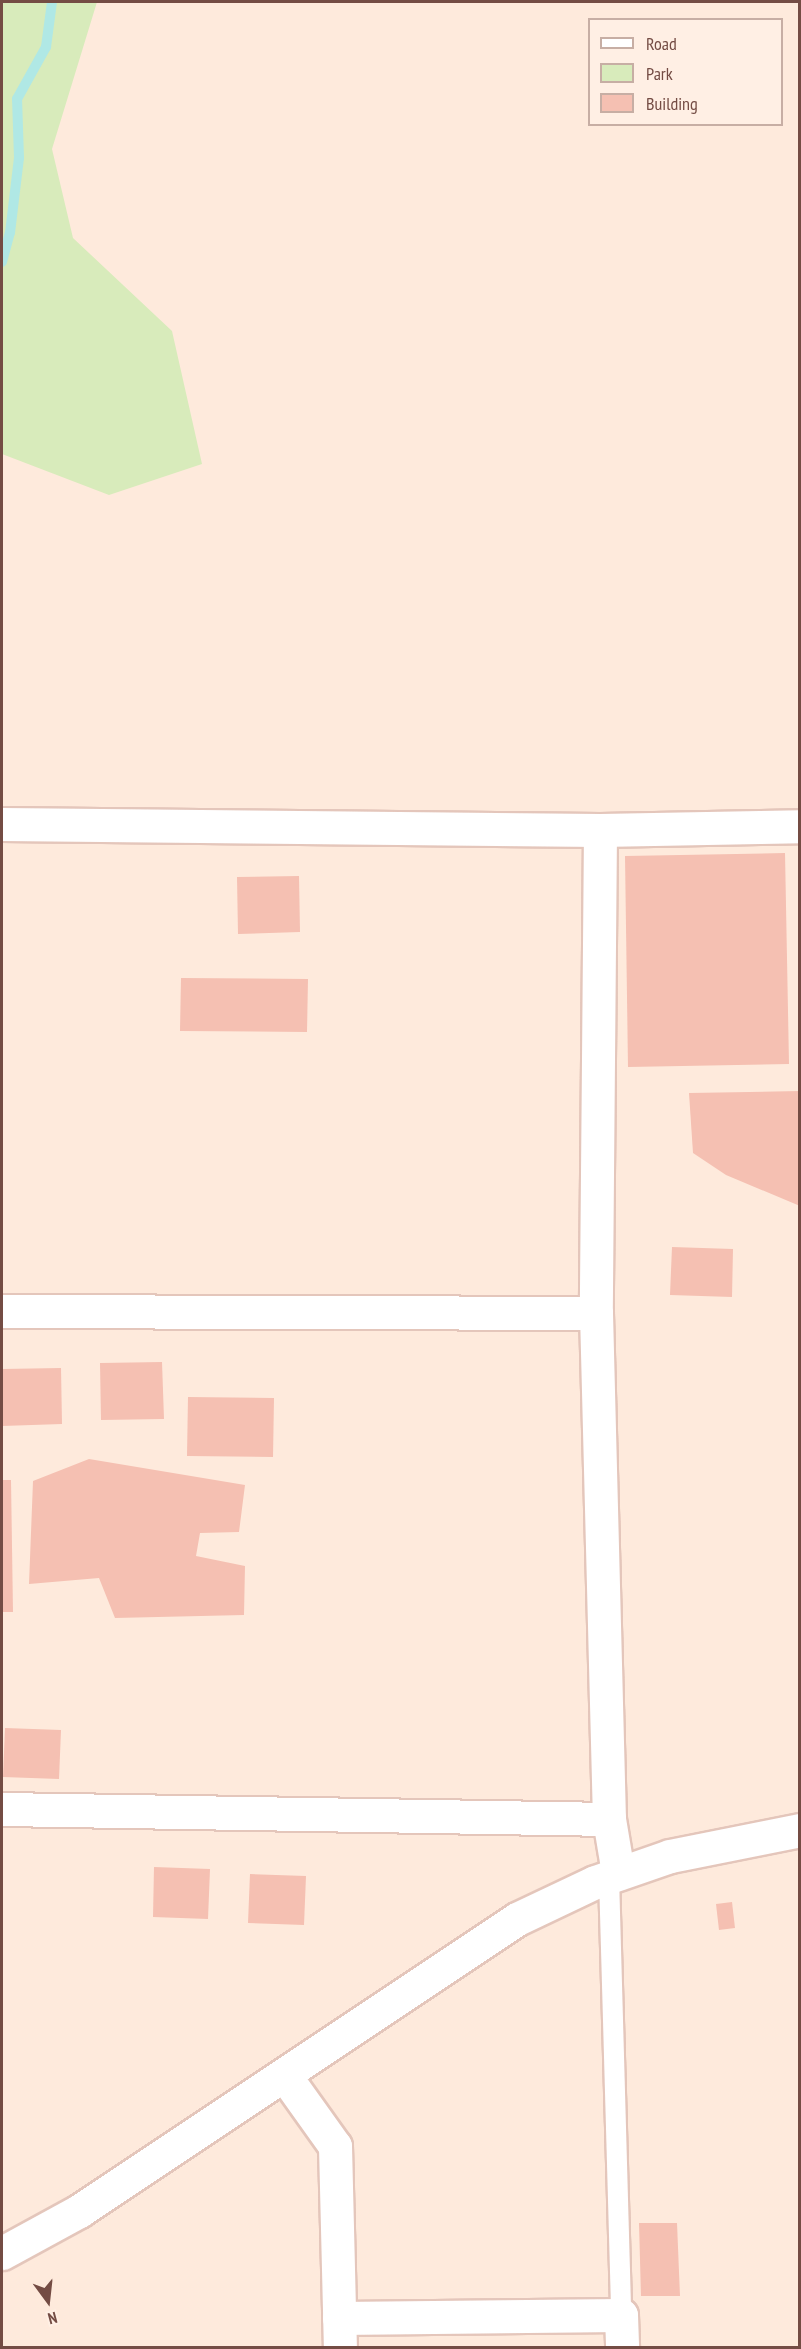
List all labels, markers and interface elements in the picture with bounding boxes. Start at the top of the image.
legend [588,18,783,126]
text: Road [646,32,677,55]
text: Park [646,62,673,85]
text: Building [646,92,698,115]
north arrow [18,2271,78,2331]
text: N [46,2308,59,2329]

